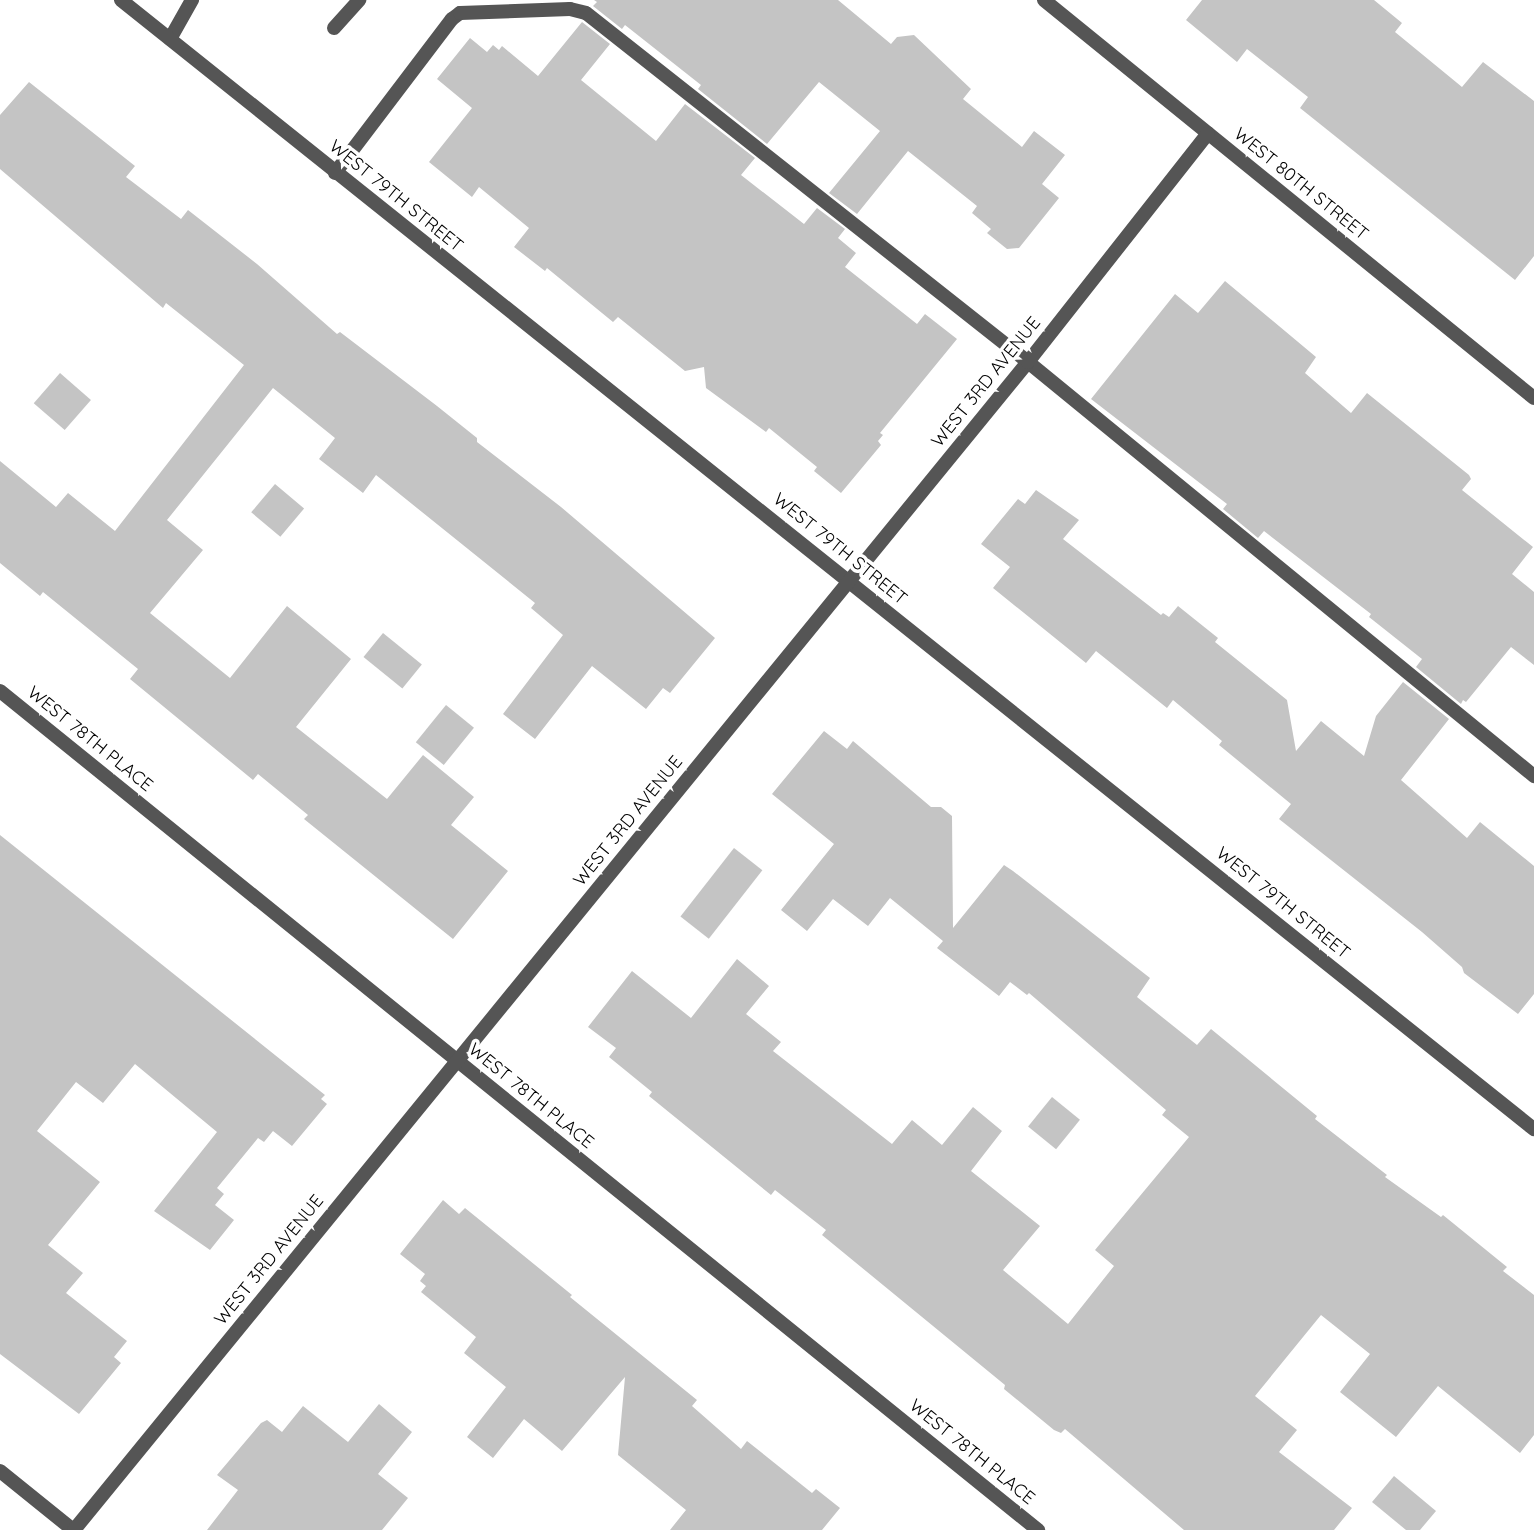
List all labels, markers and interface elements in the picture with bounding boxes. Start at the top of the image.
street label: WEST 80TH STREET [1229,123,1373,245]
street label: WEST 79TH STREET [325,135,467,257]
street label: WEST 3RD AVENUE [927,313,1045,451]
street label: WEST 79TH STREET [769,488,911,610]
street label: WEST 78TH PLACE [23,682,157,796]
street label: WEST 3RD AVENUE [569,752,687,890]
street label: WEST 79TH STREET [1212,842,1354,964]
street label: WEST 78TH PLACE [464,1039,598,1153]
street label: WEST 3RD AVENUE [210,1191,328,1329]
street label: WEST 78TH PLACE [905,1395,1039,1509]

